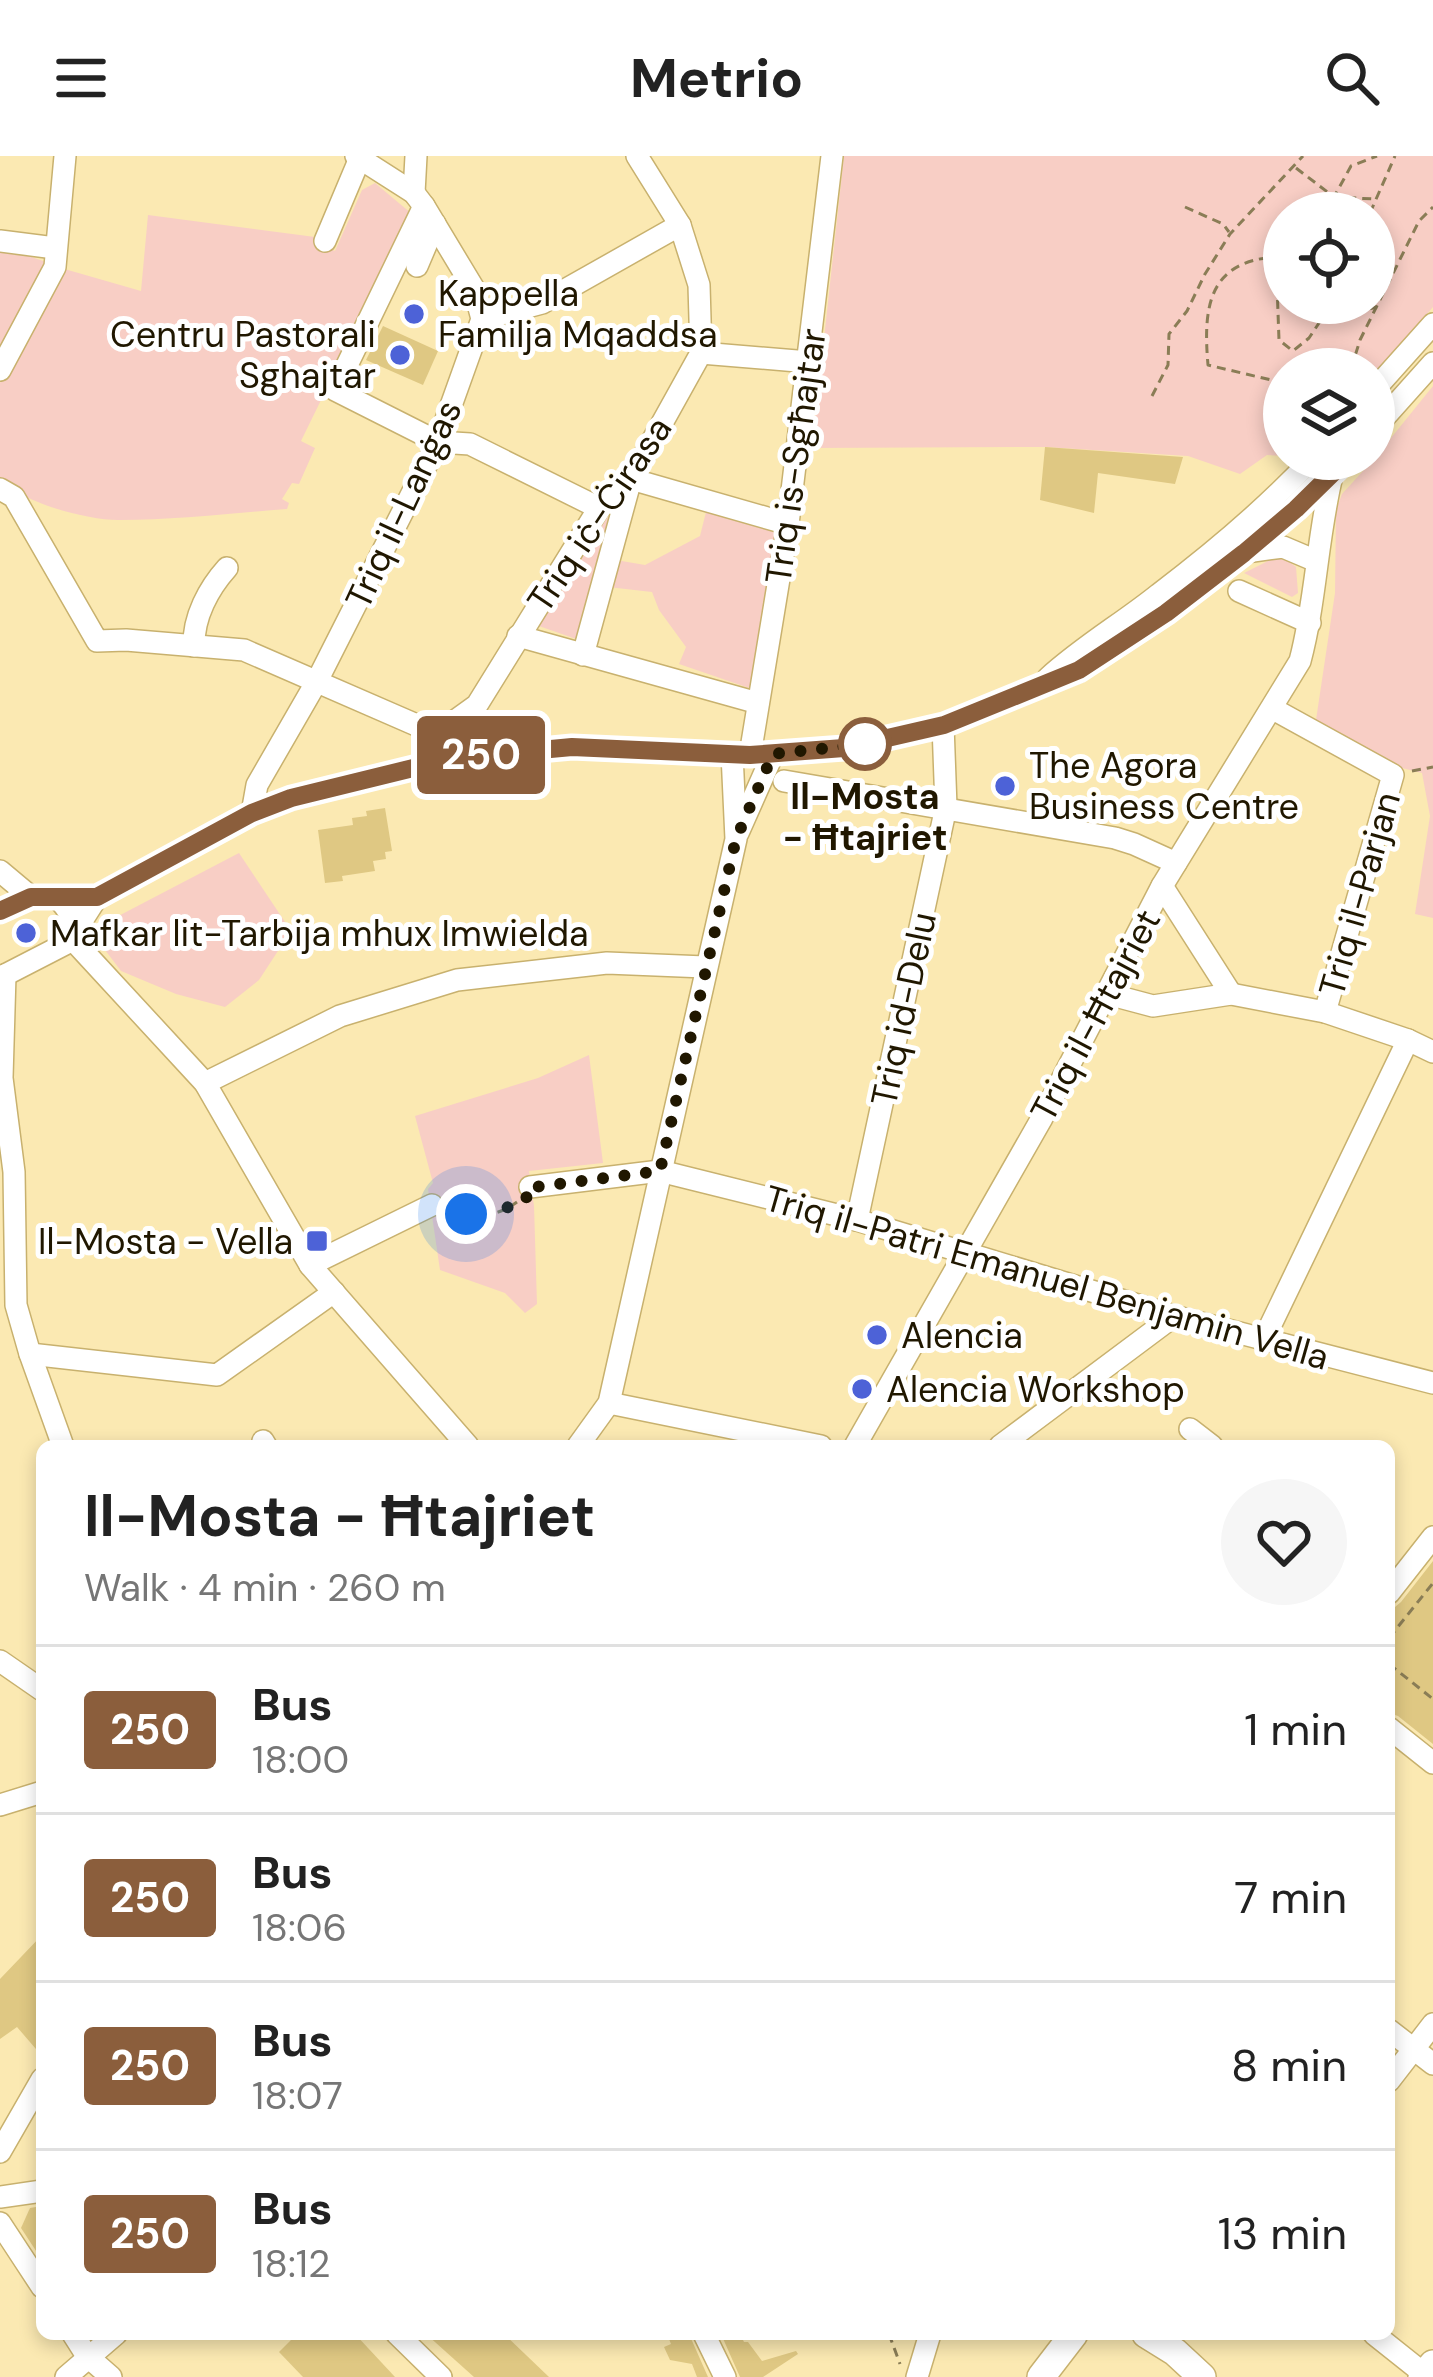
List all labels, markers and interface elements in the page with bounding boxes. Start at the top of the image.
text: Metrio [630,43,803,114]
icon: menu [48,45,114,111]
icon: search [1319,45,1385,111]
map controls [1263,192,1395,480]
button: locate [1263,192,1395,324]
place label: Kappella Familja Mqaddsa [438,270,718,358]
marker: Kappella Familja Mqaddsa [401,301,427,327]
place label: Centru Pastorali Sghajtar [110,311,376,399]
street label: Triq is-Sgħajtar [754,325,837,587]
marker: Centru Pastorali Sghajtar [387,342,413,368]
button: layers [1263,348,1395,480]
street label: Triq il-Lanġas [335,392,472,616]
street label: Triq iċ-Ċirasa [517,407,682,621]
line badge: 250 [412,716,550,794]
marker: Il-Mosta - Ħtajriet [840,719,890,769]
text: 250 [441,727,521,782]
place label: The Agora Business Centre [1029,742,1299,830]
place label: Il-Mosta - Ħtajriet [782,773,948,861]
marker: The Agora Business Centre [992,773,1018,799]
street label: Triq il-Parjan [1308,787,1411,1002]
street label: Triq il-Ħtajriet [1020,901,1171,1129]
street label: Triq id-Delu [860,908,947,1110]
place label: Mafkar lit-Tarbija mhux Imwielda [50,910,589,957]
marker: Mafkar lit-Tarbija mhux Imwielda [13,920,39,946]
street label: Triq il-Patri Emanuel Benjamin Vella [759,1174,1334,1381]
your location [436,1184,496,1244]
place label: Il-Mosta - Vella [38,1218,293,1265]
marker: Il-Mosta - Vella [304,1228,330,1254]
place label: Alencia [901,1312,1023,1359]
marker: Alencia [864,1322,890,1348]
place label: Alencia Workshop [886,1366,1185,1413]
marker: Alencia Workshop [849,1376,875,1402]
text: Il-Mosta - Ħtajriet [84,1479,595,1554]
button: heart [1221,1479,1347,1605]
text: Walk · 4 min · 260 m [84,1562,446,1613]
text: Bus [252,1675,332,1734]
text: 1 min [1244,1700,1347,1759]
text: 250 [110,1702,190,1757]
text: 18:00 [252,1734,349,1785]
text: Bus [252,1843,332,1902]
text: 7 min [1234,1868,1347,1927]
text: 250 [110,1870,190,1925]
text: 18:06 [252,1902,347,1953]
text: Bus [252,2011,332,2070]
text: 8 min [1231,2036,1347,2095]
text: 250 [110,2038,190,2093]
text: 18:07 [252,2070,343,2121]
text: Bus [252,2179,332,2238]
text: 13 min [1218,2204,1347,2263]
text: 250 [110,2206,190,2261]
text: 18:12 [252,2238,330,2289]

